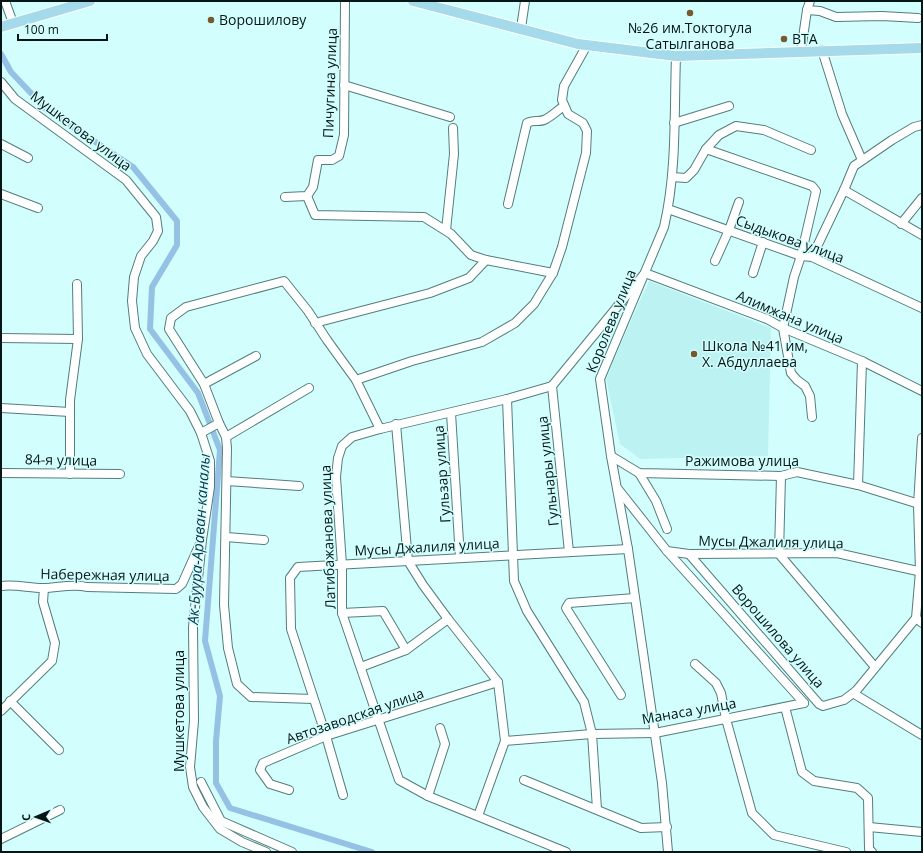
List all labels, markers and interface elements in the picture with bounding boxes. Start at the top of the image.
marker: №26 им.Токтогула Сатылганова [685,8,695,18]
place label: Ворошилову [219,10,307,29]
marker: Ворошилову [206,15,216,25]
scale bar [18,16,107,42]
place label: №26 им.Токтогула Сатылганова [628,18,752,53]
text: 100 m [24,21,59,38]
street label: Пичугина улица [318,28,341,138]
place label: BTA [792,29,818,48]
marker: BTA [779,34,789,44]
street label: Мушкетова улица [27,86,136,175]
street label: Сыдыкова улица [733,210,847,267]
street label: Королева улица [581,266,640,375]
street label: Алимжана улица [734,285,847,348]
place label: Школа №41 им, Х. Абдуллаева [702,336,808,371]
marker: Школа №41 им, Х. Абдуллаева [689,349,699,359]
street label: Гульнары улица [532,415,563,527]
street label: Гульзар улица [429,425,454,523]
street label: 84-я улица [25,449,97,470]
street label: Ражимова улица [685,451,799,470]
water label: Ак-Буура-Араван каналы [182,453,214,626]
street label: Латибажанова улица [315,464,340,610]
street label: Мусы Джалиля улица [698,531,844,552]
street label: Мусы Джалиля улица [354,533,500,560]
street label: Набережная улица [40,564,170,585]
street label: Ворошилова улица [728,580,829,692]
street label: Мушкетова улица [169,650,188,772]
street label: Автозаводская улица [283,683,426,748]
street label: Манаса улица [640,693,738,728]
north arrow [16,797,56,837]
text: С [18,814,33,821]

